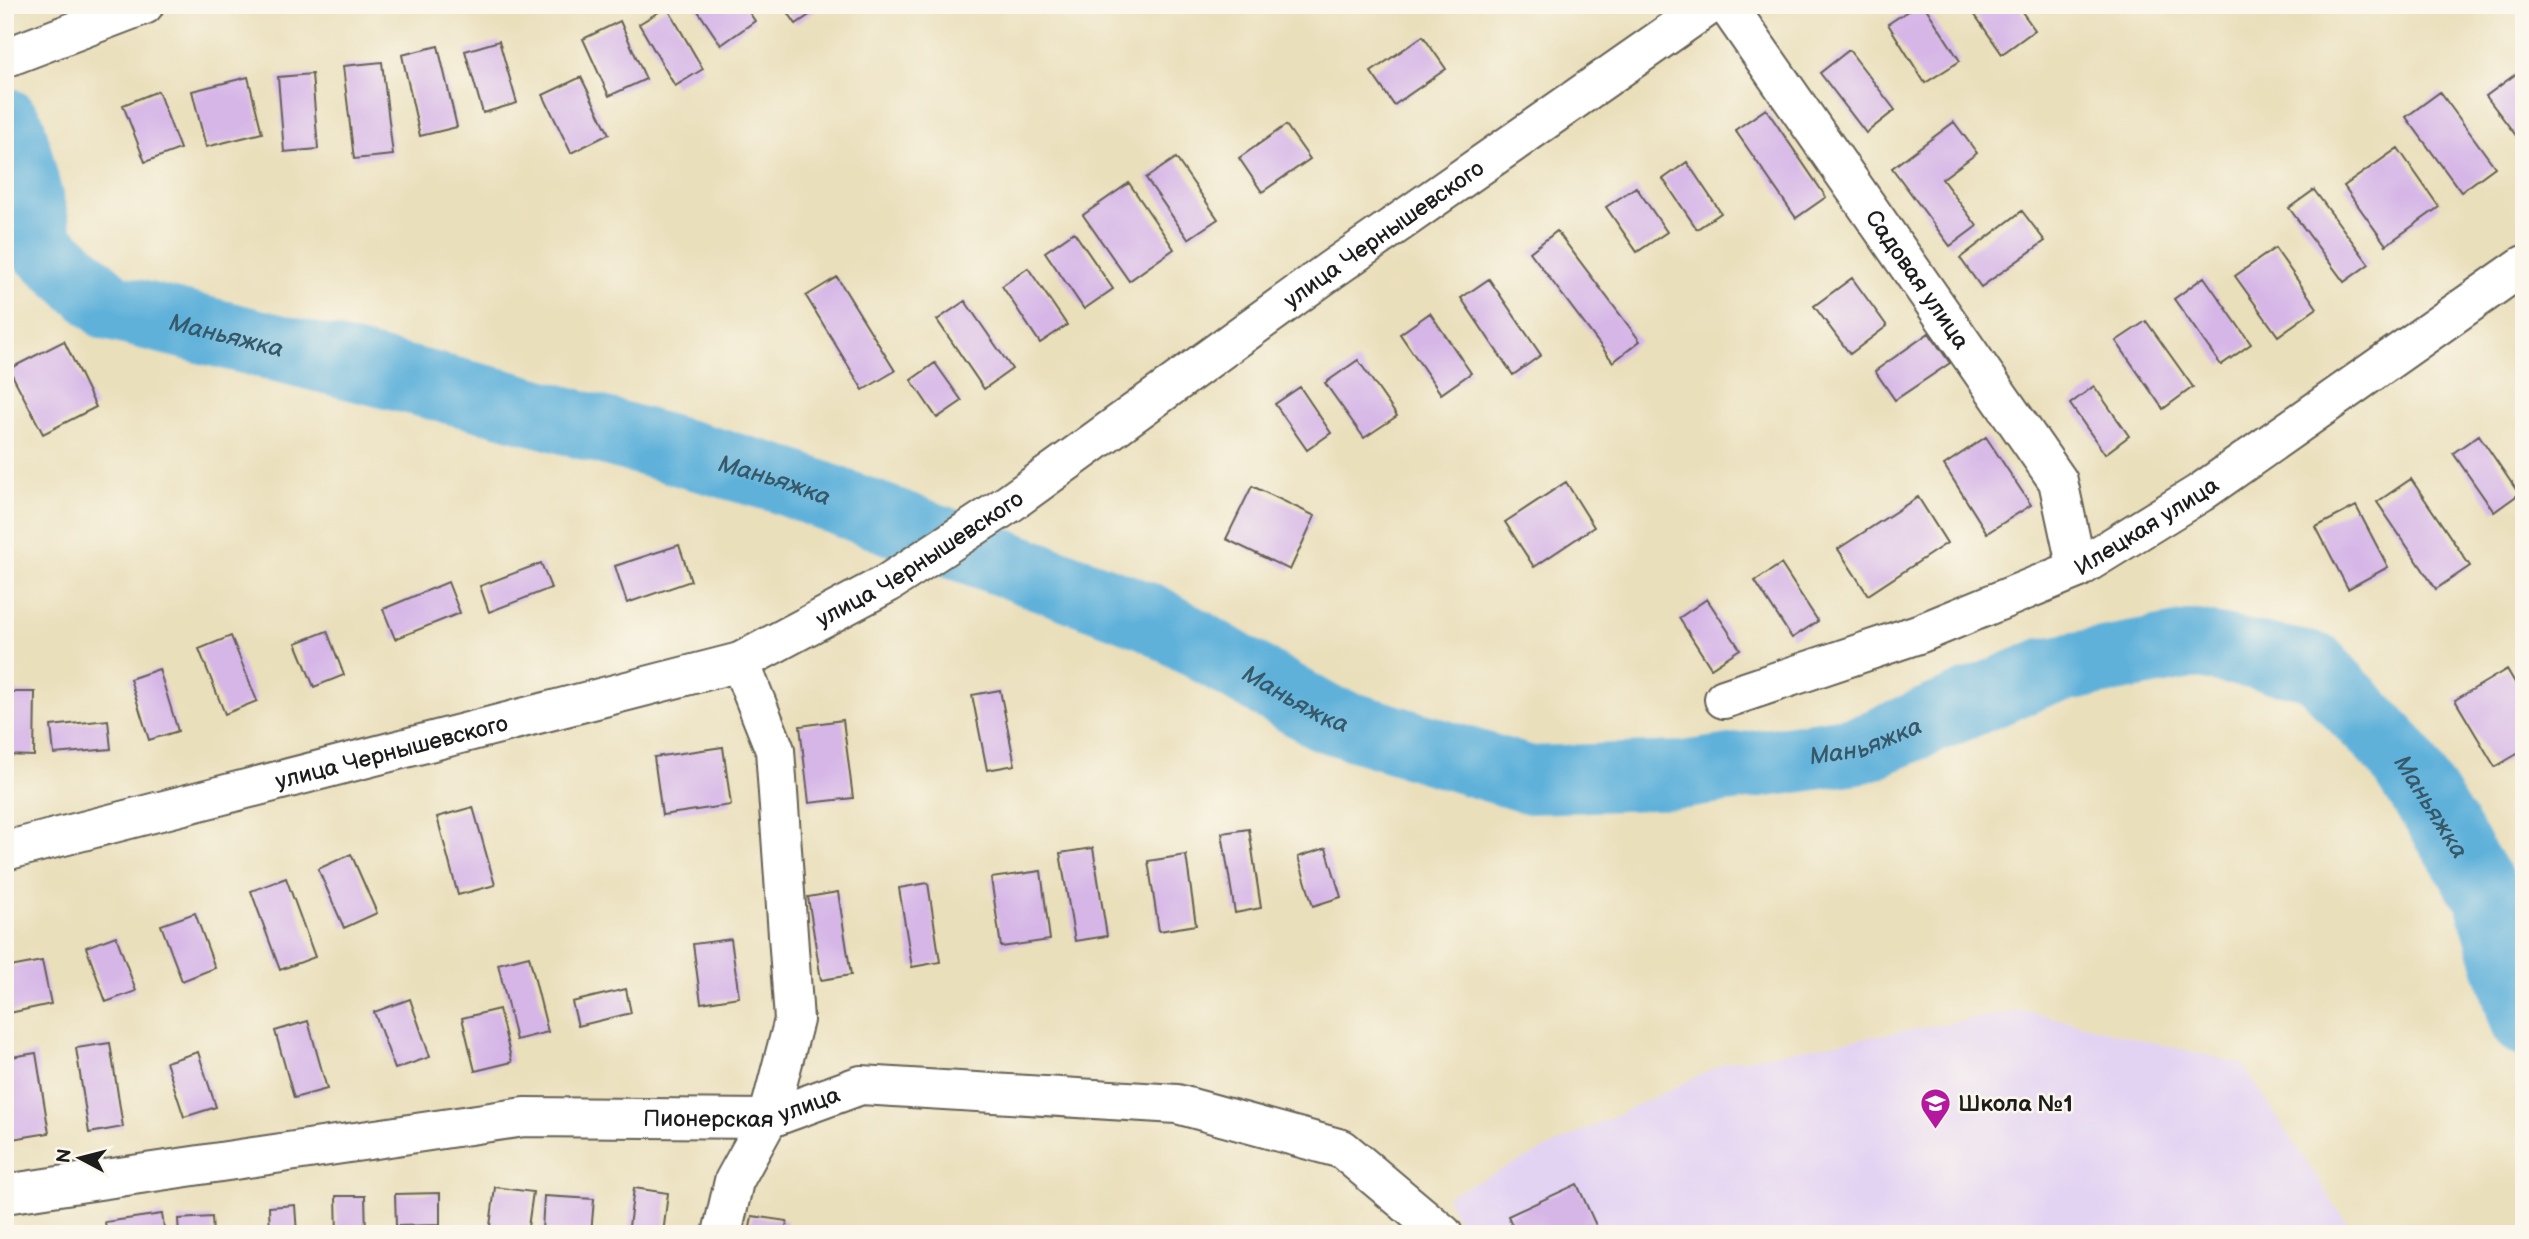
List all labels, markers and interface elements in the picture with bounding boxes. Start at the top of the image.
street label: улица Чернышевского [1278,154,1490,315]
street label: Садовая улица [1859,205,1975,355]
water label: Маньяжка [166,308,287,364]
water label: Маньяжка [715,449,835,512]
street label: Илецкая улица [2070,471,2225,582]
street label: улица Чернышевского [811,485,1029,634]
water label: Маньяжка [1237,659,1352,739]
street label: улица Чернышевского [273,709,511,796]
water label: Маньяжка [1807,711,1926,772]
water label: Маньяжка [2387,750,2474,864]
street label: Пионерская улица [643,1081,844,1134]
school or university icon: Школа №1 [1918,1086,1952,1130]
place label: Школа №1 [1958,1090,2073,1118]
north arrow [46,1124,116,1194]
text: N [52,1148,77,1165]

